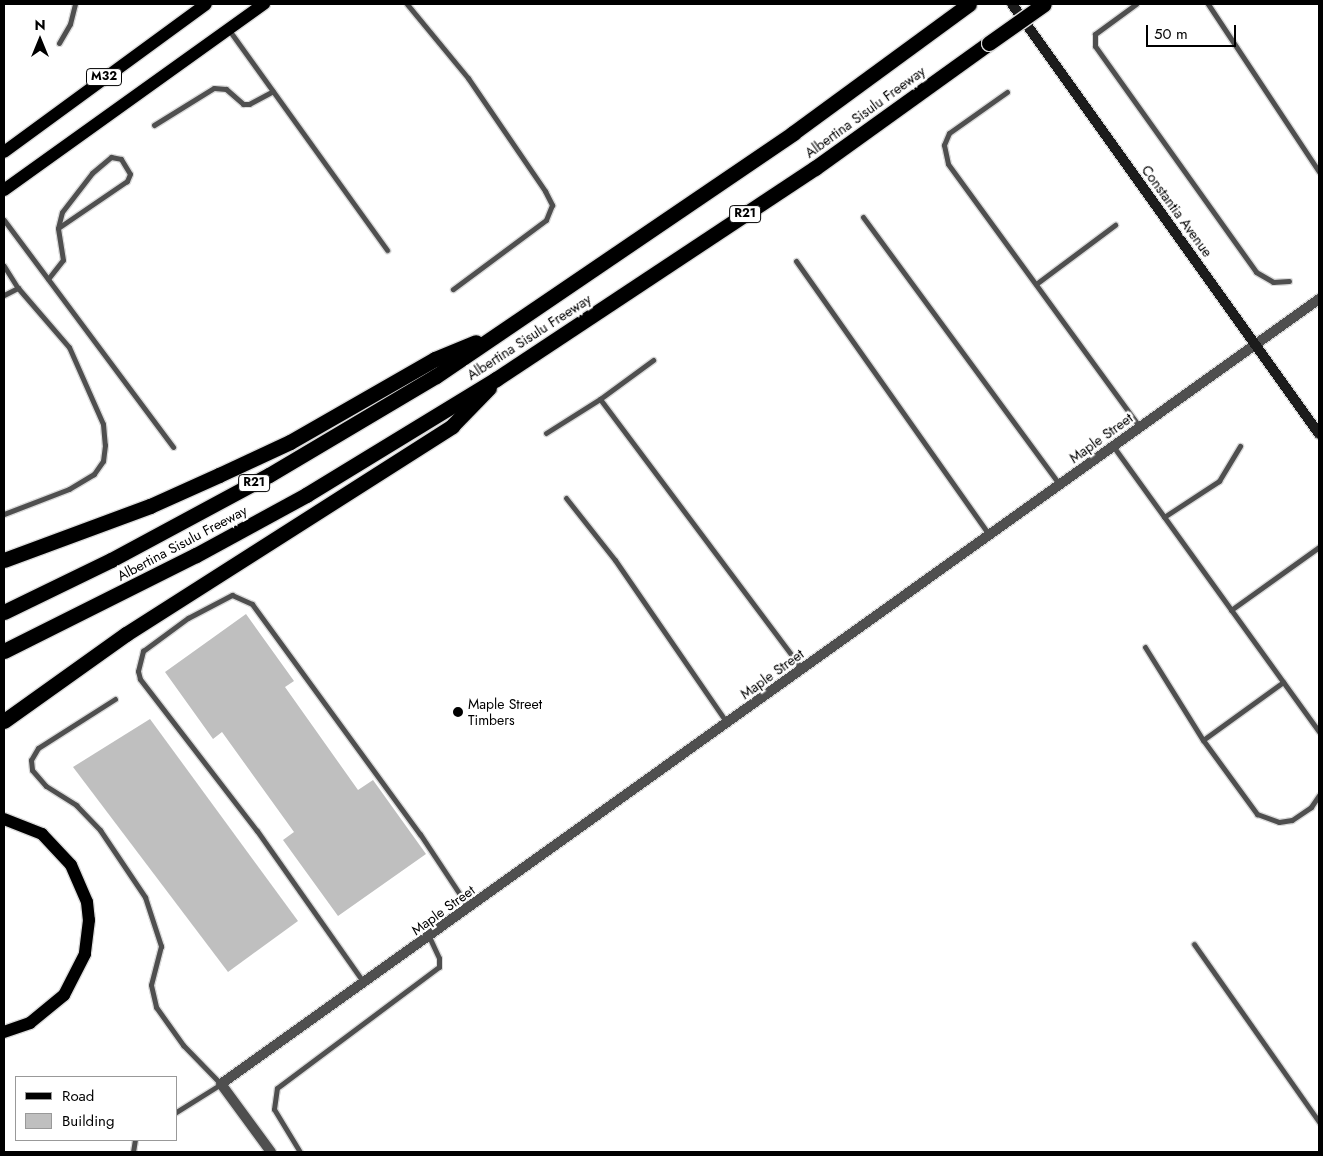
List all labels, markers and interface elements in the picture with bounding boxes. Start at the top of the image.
north arrow [15,15,65,65]
text: N [34,15,46,35]
scale bar [1148,15,1238,47]
text: 50 m [1154,23,1188,45]
street label: Albertina Sisulu Freeway [802,63,928,161]
road number: M32 [85,68,123,86]
street label: Constantia Avenue [1138,162,1216,260]
road number: R21 [729,204,761,223]
street label: Albertina Sisulu Freeway [464,291,594,383]
street label: Maple Street [1066,409,1136,467]
road number: R21 [238,473,270,492]
street label: Albertina Sisulu Freeway [114,502,250,584]
street label: Maple Street [737,645,807,703]
place label: Maple Street Timbers [468,696,542,729]
marker: Maple Street Timbers [452,706,464,718]
street label: Maple Street [408,881,478,939]
legend [15,1076,178,1141]
text: Road [62,1085,94,1107]
text: Building [62,1110,114,1132]

